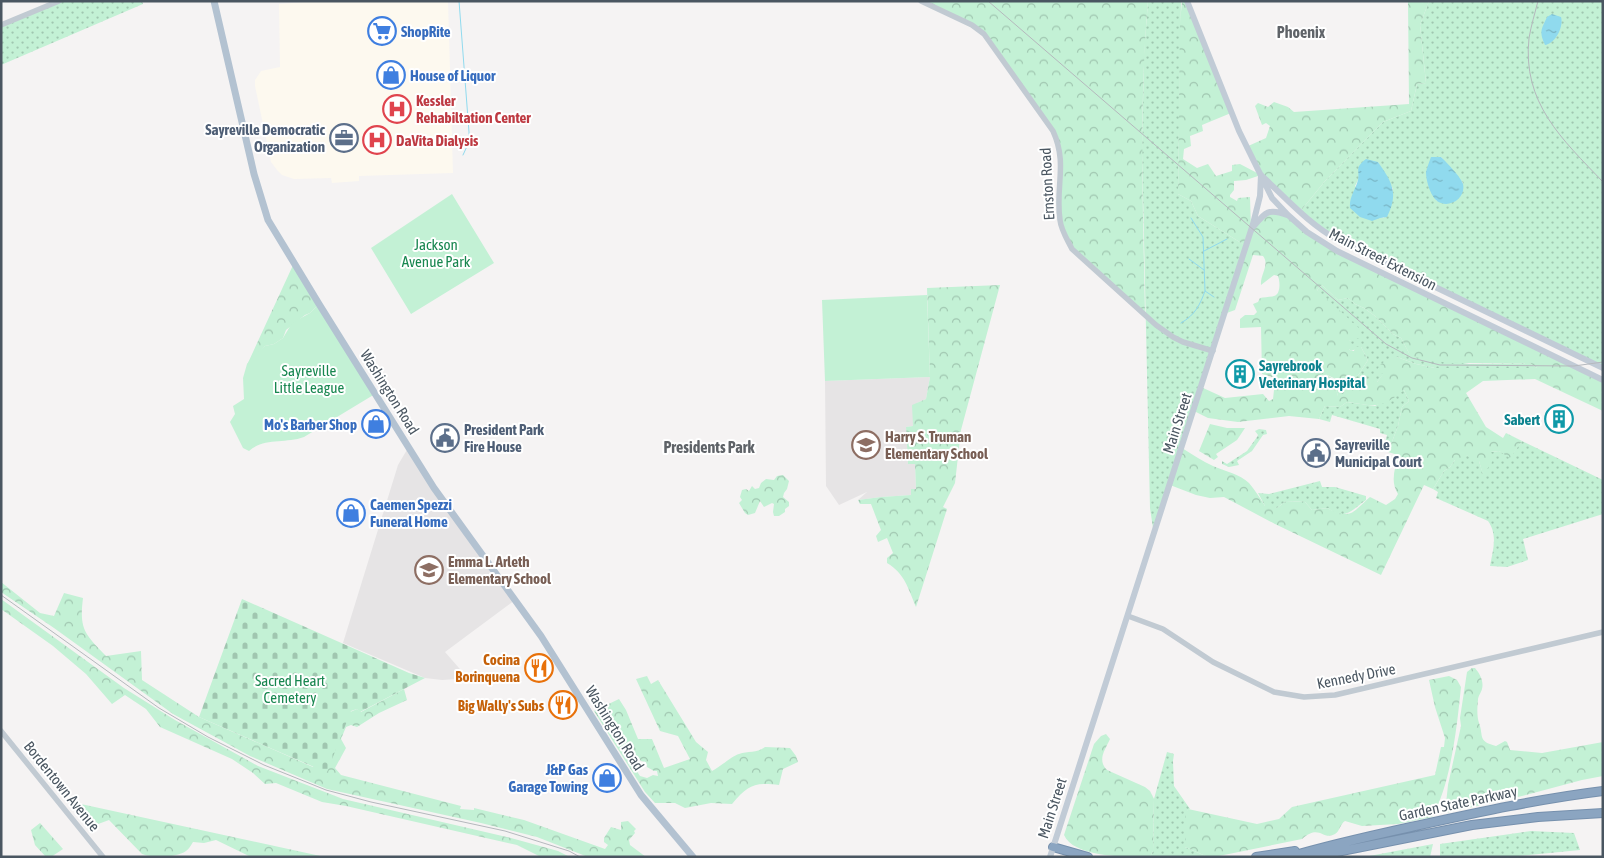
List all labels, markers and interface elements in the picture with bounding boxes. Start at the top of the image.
supermarket icon: ShopRite [367,16,397,46]
place label: ShopRite [401,23,451,40]
district label: Phoenix [1277,23,1326,41]
shop icon: House of Liquor [376,60,406,90]
place label: House of Liquor [410,67,496,84]
place label: Kessler Rehabiltation Center [416,92,531,126]
hospital icon: Kessler Rehabiltation Center [382,94,412,124]
place label: Sayreville Democratic Organization [205,121,325,155]
office icon: Sayreville Democratic Organization [329,123,359,153]
hospital icon: DaVita Dialysis [362,125,392,155]
place label: DaVita Dialysis [396,132,479,149]
street label: Ernston Road [1037,147,1057,221]
street label: Main Street Extension [1326,225,1440,293]
park label: Jackson Avenue Park [402,236,471,270]
street label: Washington Road [357,347,423,437]
place label: Sayrebrook Veterinary Hospital [1258,357,1366,391]
building icon: Sayrebrook Veterinary Hospital [1225,359,1255,389]
park label: Sayreville Little League [274,362,345,396]
street label: Main Street [1159,391,1195,455]
building icon: Sabert [1544,404,1574,434]
shop icon: Mo's Barber Shop [361,409,391,439]
place label: Sabert [1504,411,1541,428]
place label: Mo's Barber Shop [264,416,357,433]
place label: President Park Fire House [464,421,544,455]
public building icon: President Park Fire House [430,423,460,453]
place label: Harry S. Truman Elementary School [885,428,989,462]
school or university icon: Harry S. Truman Elementary School [851,430,881,460]
place label: Sayreville Municipal Court [1335,436,1422,470]
district label: Presidents Park [664,438,755,456]
public building icon: Sayreville Municipal Court [1301,438,1331,468]
place label: Caemen Spezzi Funeral Home [370,496,452,530]
shop icon: Caemen Spezzi Funeral Home [336,498,366,528]
place label: Emma L. Arleth Elementary School [448,553,552,587]
school or university icon: Emma L. Arleth Elementary School [414,555,444,585]
place label: Cocina Borinquena [455,651,520,685]
restaurant icon: Cocina Borinquena [524,653,554,683]
street label: Kennedy Drive [1315,660,1397,692]
park label: Sacred Heart Cemetery [255,672,325,706]
street label: Washington Road [582,683,648,773]
restaurant icon: Big Wally's Subs [548,690,578,720]
place label: Big Wally's Subs [458,697,545,714]
street label: Bordentown Avenue [21,738,104,834]
place label: J&P Gas Garage Towing [508,761,589,795]
shop icon: J&P Gas Garage Towing [592,763,622,793]
street label: Main Street [1034,776,1070,840]
street label: Garden State Parkway [1397,782,1519,824]

